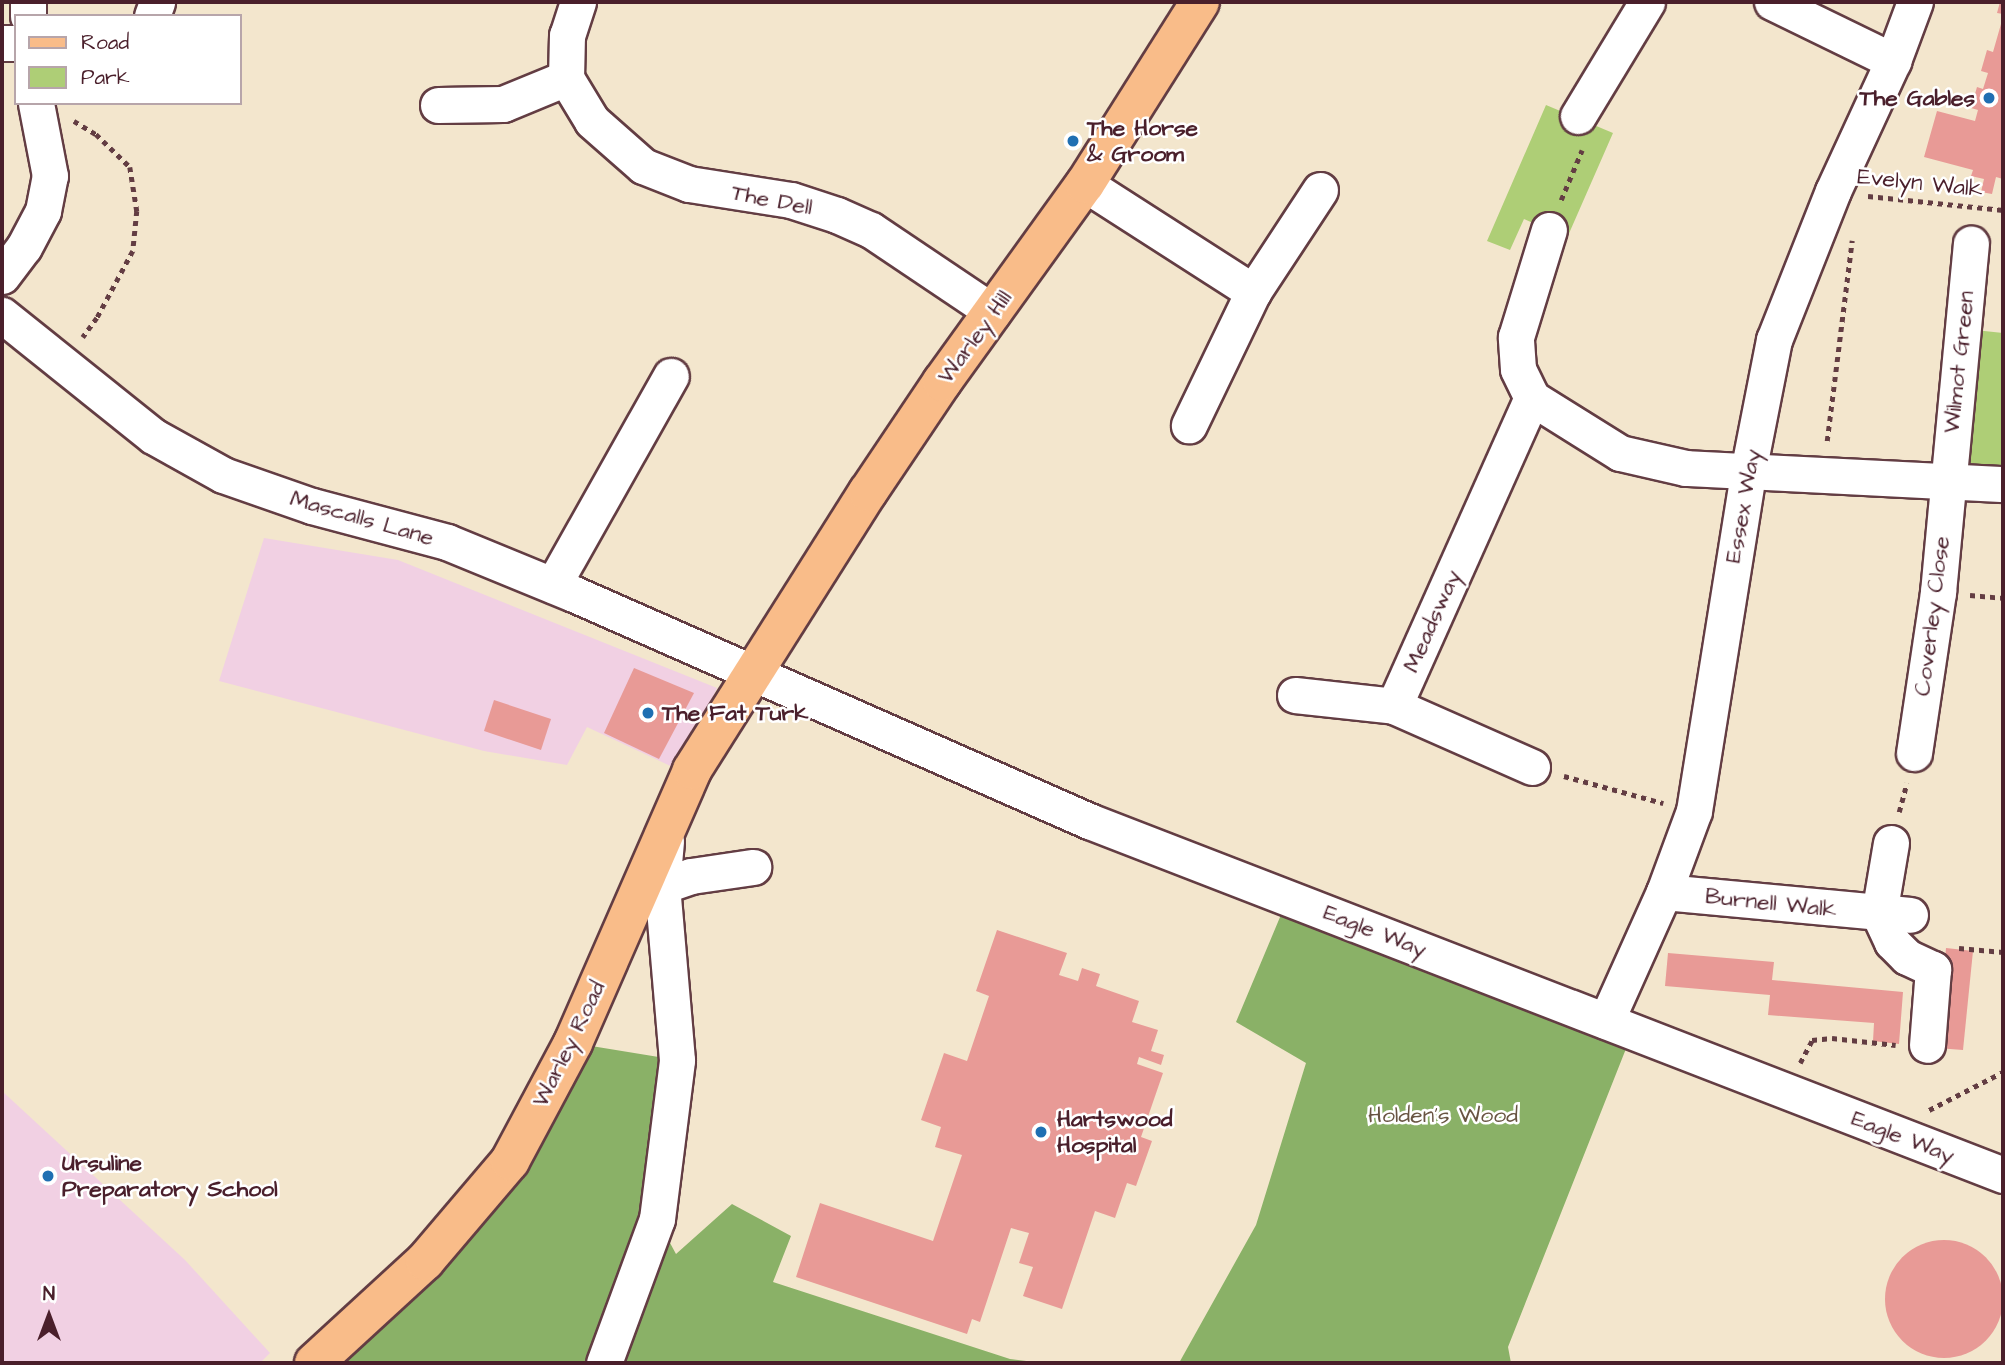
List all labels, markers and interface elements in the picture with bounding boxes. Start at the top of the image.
legend [14,14,242,105]
text: Road [81,28,129,57]
text: Park [81,63,130,92]
place label: The Gables [1859,84,1975,112]
marker: The Gables [1981,90,1997,106]
place label: The Horse & Groom [1087,114,1198,168]
marker: The Horse & Groom [1065,133,1081,149]
street label: Evelyn Walk [1856,163,1984,203]
street label: The Dell [729,179,815,221]
street label: Warley Hill [932,285,1018,389]
street label: Wilmot Green [1938,289,1980,435]
street label: Essex Way [1719,447,1767,565]
street label: Mascalls Lane [287,484,437,552]
street label: Coverley Close [1908,534,1956,698]
street label: Meadsway [1397,565,1467,677]
place label: The Fat Turk [662,699,808,727]
marker: The Fat Turk [640,705,656,721]
street label: Burnell Walk [1704,882,1838,924]
street label: Eagle Way [1319,899,1431,963]
street label: Warley Road [527,976,611,1112]
park label: Holden's Wood [1368,1101,1518,1129]
place label: Hartswood Hospital [1057,1105,1172,1159]
street label: Eagle Way [1847,1105,1959,1169]
marker: Hartswood Hospital [1031,1122,1051,1142]
place label: Ursuline Preparatory School [62,1149,278,1203]
marker: Ursuline Preparatory School [40,1168,56,1184]
north arrow [14,1281,84,1351]
text: N [43,1281,55,1308]

